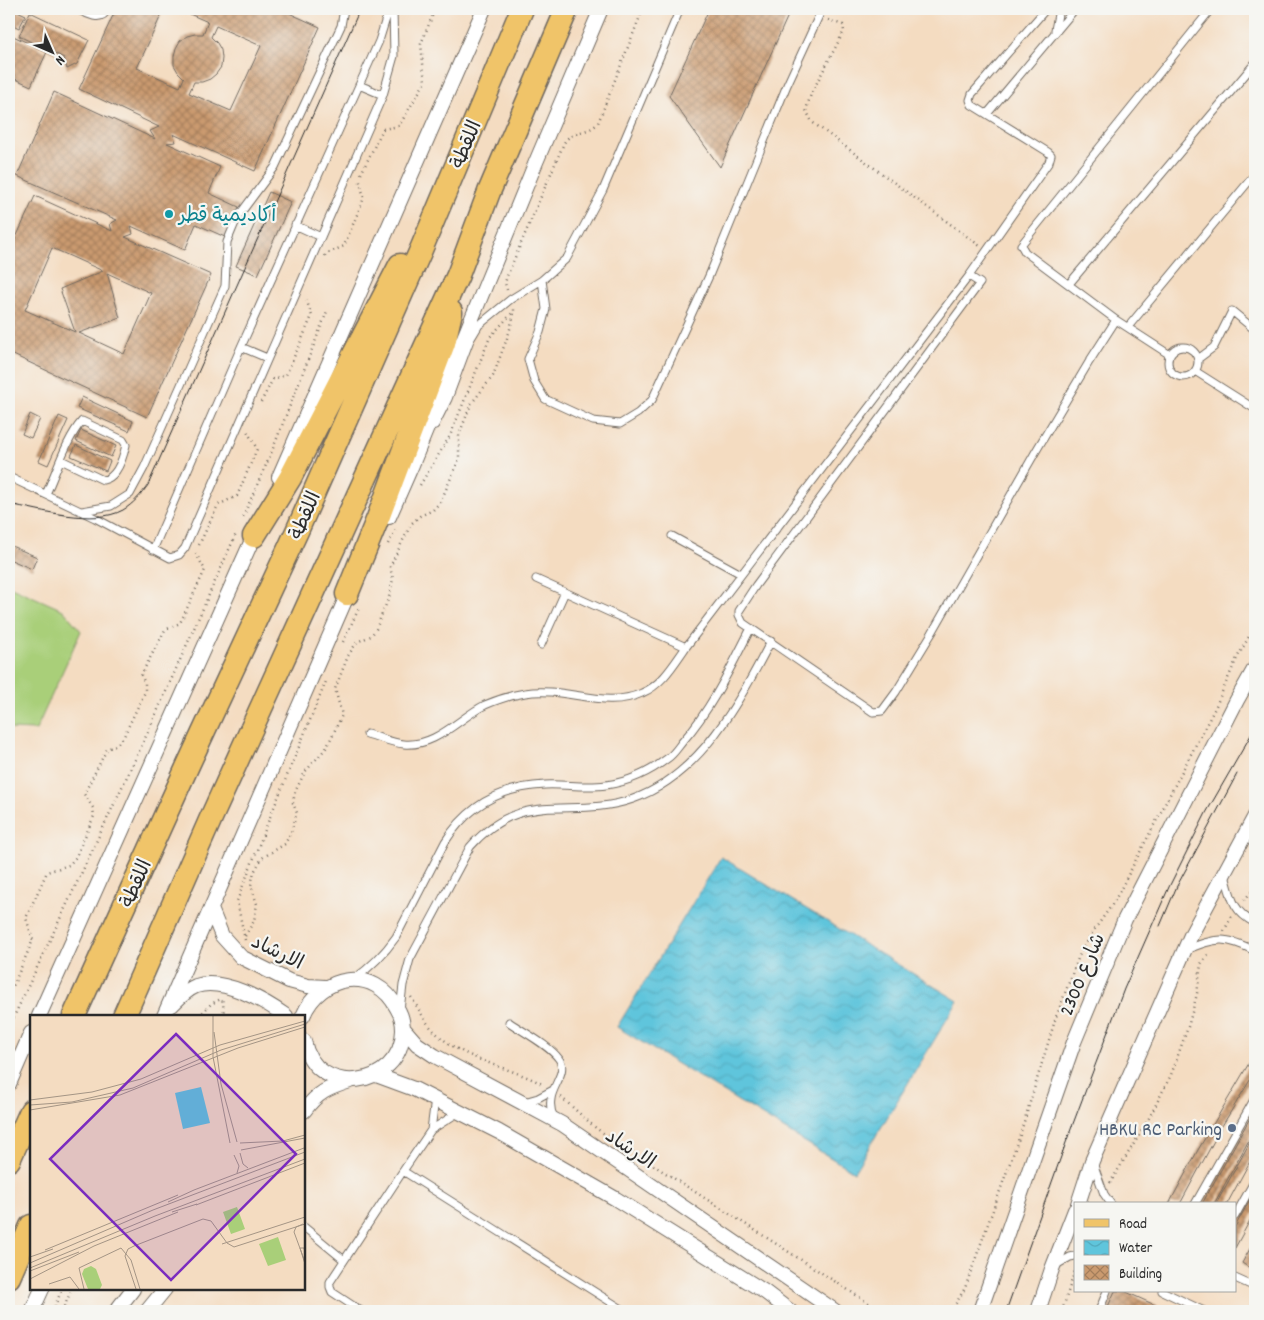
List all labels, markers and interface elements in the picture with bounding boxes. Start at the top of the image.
north arrow [28,28,78,78]
text: N [50,50,69,69]
street label: اللقطة [445,117,490,174]
place label: أكاديمية قطر [177,203,276,231]
marker: أكاديمية قطر [163,208,175,220]
street label: اللقطة [284,488,330,545]
street label: اللقطة [115,856,161,913]
street label: الارشاد [246,929,308,978]
street label: شارع 2300 [1054,930,1114,1021]
inset map [30,1015,305,1290]
place label: HBKU RC Parking [1099,1117,1222,1145]
marker: HBKU RC Parking [1226,1122,1238,1134]
street label: الارشاد [599,1123,660,1178]
legend [1074,1202,1236,1292]
text: Road [1119,1214,1147,1236]
text: Water [1119,1238,1153,1260]
text: Building [1119,1264,1162,1286]

